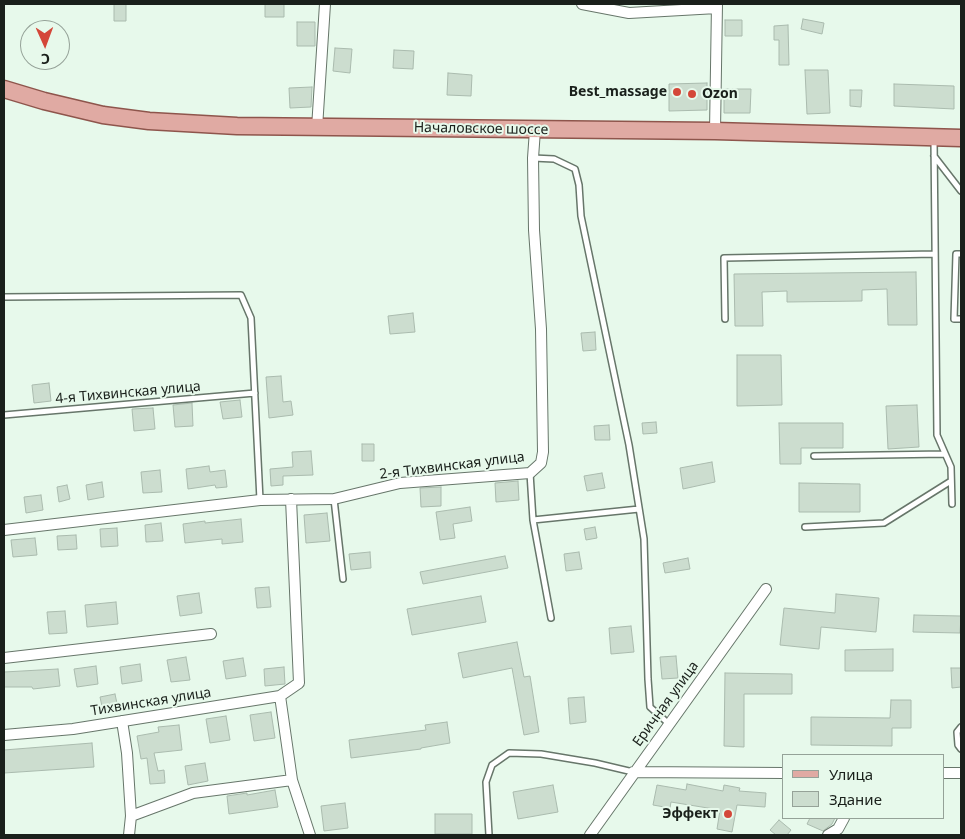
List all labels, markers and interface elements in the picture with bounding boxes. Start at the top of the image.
north arrow [20,20,70,70]
text: С [41,50,50,69]
place label: Best_massage [569,84,667,100]
marker: Best_massage [671,86,683,98]
place label: Ozon [702,86,738,102]
marker: Ozon [686,88,698,100]
street label: Началовское шоссе [414,119,548,139]
street label: 4-я Тихвинская улица [55,378,201,408]
street label: 2-я Тихвинская улица [379,449,525,483]
street label: Еричная улица [630,658,702,750]
street label: Тихвинская улица [90,684,212,720]
legend [782,754,945,819]
text: Улица [829,764,873,784]
text: Здание [829,789,882,809]
place label: Эффект [662,806,718,822]
marker: Эффект [722,808,734,820]

